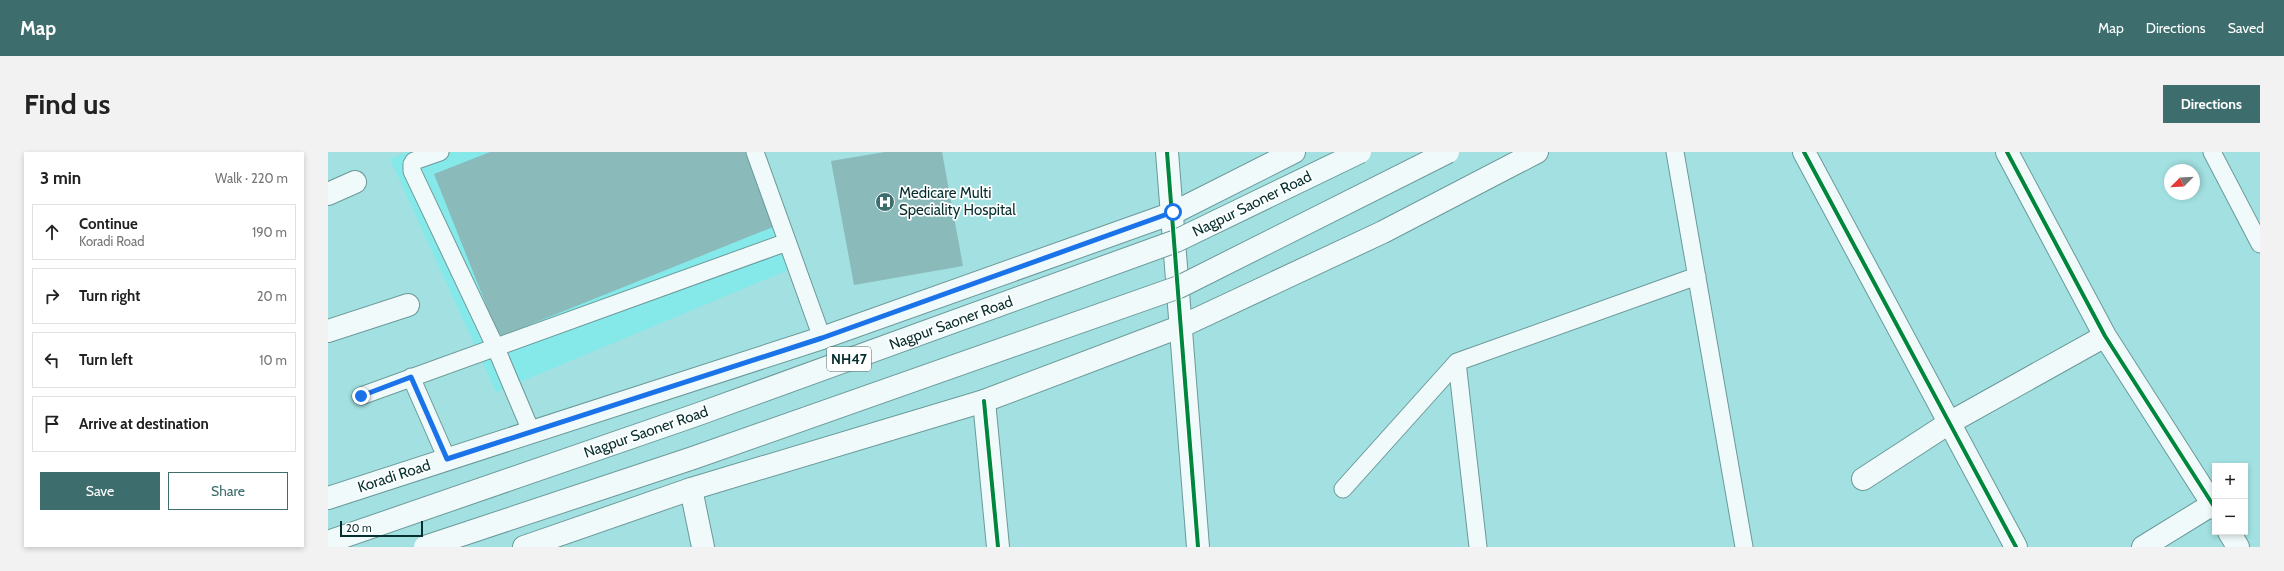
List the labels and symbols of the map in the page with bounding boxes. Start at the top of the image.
north arrow [2164,164,2200,200]
street label: Nagpur Saoner Road [1189,167,1315,241]
place label: Medicare Multi Speciality Hospital [899,184,1016,219]
hospital icon: Medicare Multi Speciality Hospital [874,191,896,213]
route start [1164,203,1182,221]
street label: Nagpur Saoner Road [887,292,1015,354]
road number: NH47 [827,347,871,371]
route end [352,387,370,405]
street label: Nagpur Saoner Road [581,402,711,462]
street label: Koradi Road [355,456,433,496]
scale bar [340,519,423,538]

